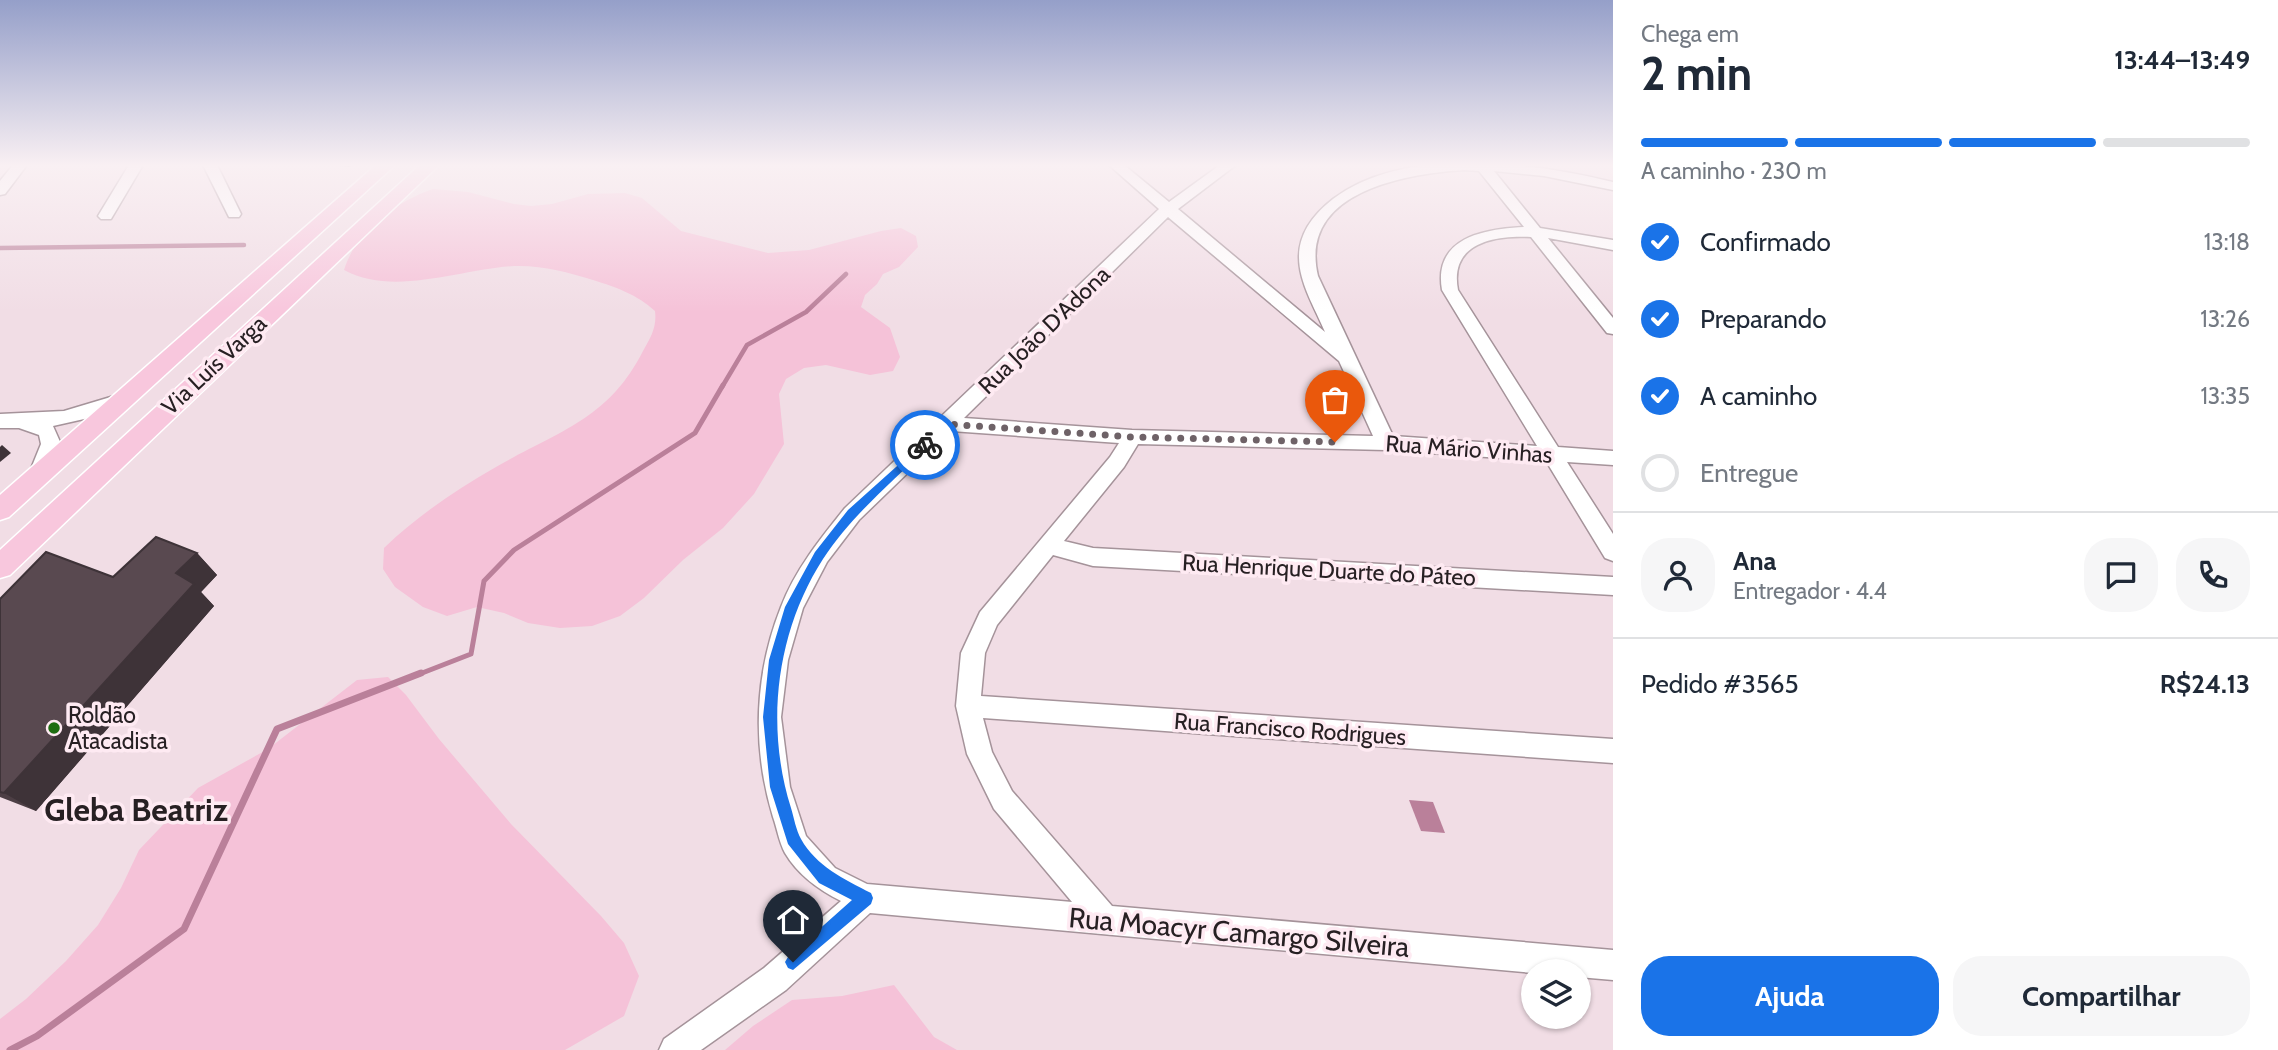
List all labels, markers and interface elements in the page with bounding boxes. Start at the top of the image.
text: Chega em [1641,20,1739,48]
text: 13:44–13:49 [2114,44,2250,76]
text: 2 min [1641,46,1752,102]
text: A caminho · 230 m [1641,157,1827,185]
icon: check [1641,223,1679,261]
text: Confirmado [1700,226,1831,258]
text: 13:18 [2204,228,2250,256]
street label: Rua João D'Adona [972,260,1116,400]
icon: check [1641,300,1679,338]
text: Preparando [1700,303,1827,335]
text: 13:26 [2200,305,2250,333]
street label: Via Luís Varga [156,309,272,421]
pin [1305,370,1365,442]
icon: check [1641,377,1679,415]
text: A caminho [1700,380,1817,412]
icon: bag [1316,381,1354,419]
text: 13:35 [2200,382,2250,410]
courier [890,410,960,480]
icon: bike [906,426,944,464]
street label: Rua Mário Vinhas [1385,429,1553,469]
text: Entregue [1700,457,1798,489]
button: person [1641,538,1715,612]
button: chat [2084,538,2158,612]
button: phone [2176,538,2250,612]
text: Ana [1733,545,1777,577]
street label: Rua Henrique Duarte do Páteo [1181,548,1477,592]
text: Entregador · 4.4 [1733,577,1887,605]
text: Pedido #3565 [1641,668,1799,700]
text: R$24.13 [2160,668,2250,700]
place label: Roldão Atacadista [68,701,168,755]
street label: Rua Francisco Rodrigues [1173,707,1407,751]
marker: Roldão Atacadista [46,720,62,736]
district label: Gleba Beatriz [44,790,228,829]
pin [763,890,823,962]
street label: Rua Moacyr Camargo Silveira [1067,900,1411,964]
icon: home [774,901,812,939]
button: Ajuda [1641,956,1939,1036]
button: Compartilhar [1953,956,2250,1036]
map controls [1521,959,1591,1029]
button: layers [1521,959,1591,1029]

